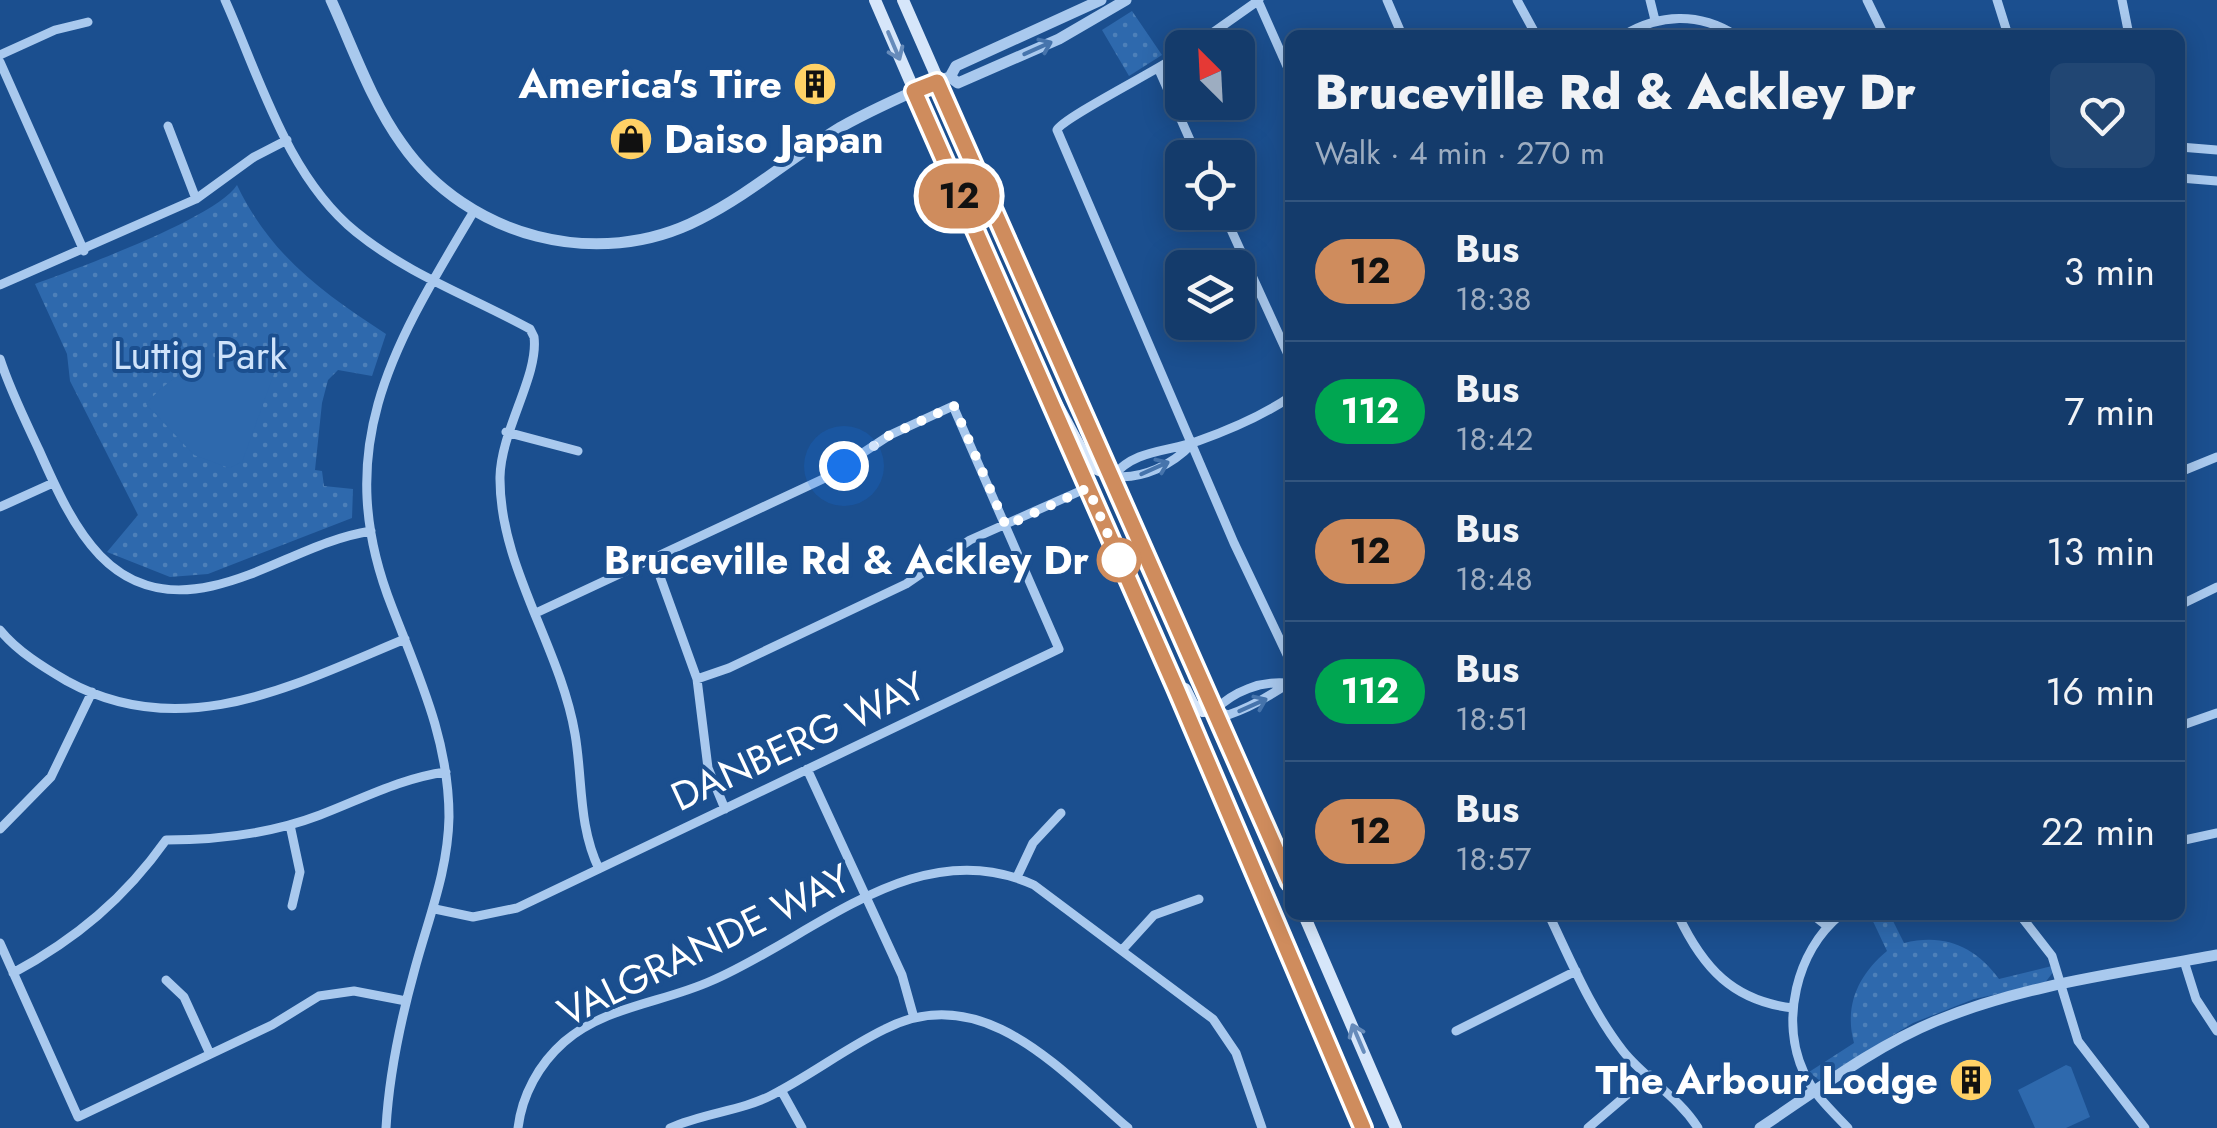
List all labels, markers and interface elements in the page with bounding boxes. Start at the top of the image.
one-way arrow [886,30,904,61]
north arrow [1165,30,1255,120]
map controls [1165,30,1255,340]
one-way arrow [1022,38,1053,56]
place label: America's Tire [518,55,782,113]
text: Bruceville Rd & Ackley Dr [1315,58,1916,127]
building icon: America's Tire [792,61,838,107]
button: heart [2050,63,2155,168]
place label: Daiso Japan [664,110,884,168]
shop icon: Daiso Japan [608,116,654,162]
text: Walk · 4 min · 270 m [1315,130,1605,176]
button: locate [1165,140,1255,230]
line badge: 12 [914,164,1004,228]
text: 12 [939,171,979,221]
text: Bus [1455,221,1519,276]
text: 3 min [2063,244,2155,299]
text: 12 [1350,246,1390,296]
button: layers [1165,250,1255,340]
text: 18:38 [1455,276,1531,322]
park label: Luttig Park [113,326,287,384]
text: Bus [1455,361,1519,416]
text: 7 min [2064,384,2155,439]
text: 112 [1341,386,1399,436]
text: 18:42 [1455,416,1533,462]
your location [819,441,869,491]
one-way arrow [1140,458,1170,476]
text: Bus [1455,501,1519,556]
text: 13 min [2046,524,2155,579]
text: 12 [1350,526,1390,576]
place label: Bruceville Rd & Ackley Dr [604,531,1090,589]
marker: Bruceville Rd & Ackley Dr [1098,539,1140,581]
text: 18:48 [1455,556,1533,602]
text: Bus [1455,641,1519,696]
street label: DANBERG WAY [661,656,935,825]
text: 16 min [2045,664,2155,719]
text: 112 [1341,666,1399,716]
one-way arrow [1237,695,1268,713]
text: 18:51 [1455,696,1529,742]
text: Bus [1455,781,1519,836]
text: 22 min [2041,804,2155,859]
text: 12 [1350,806,1390,856]
text: 18:57 [1455,836,1531,882]
street label: VALGRANDE WAY [548,849,861,1041]
one-way arrow [1348,1023,1366,1054]
place label: The Arbour Lodge [1596,1051,1938,1109]
building icon: The Arbour Lodge [1948,1057,1994,1103]

